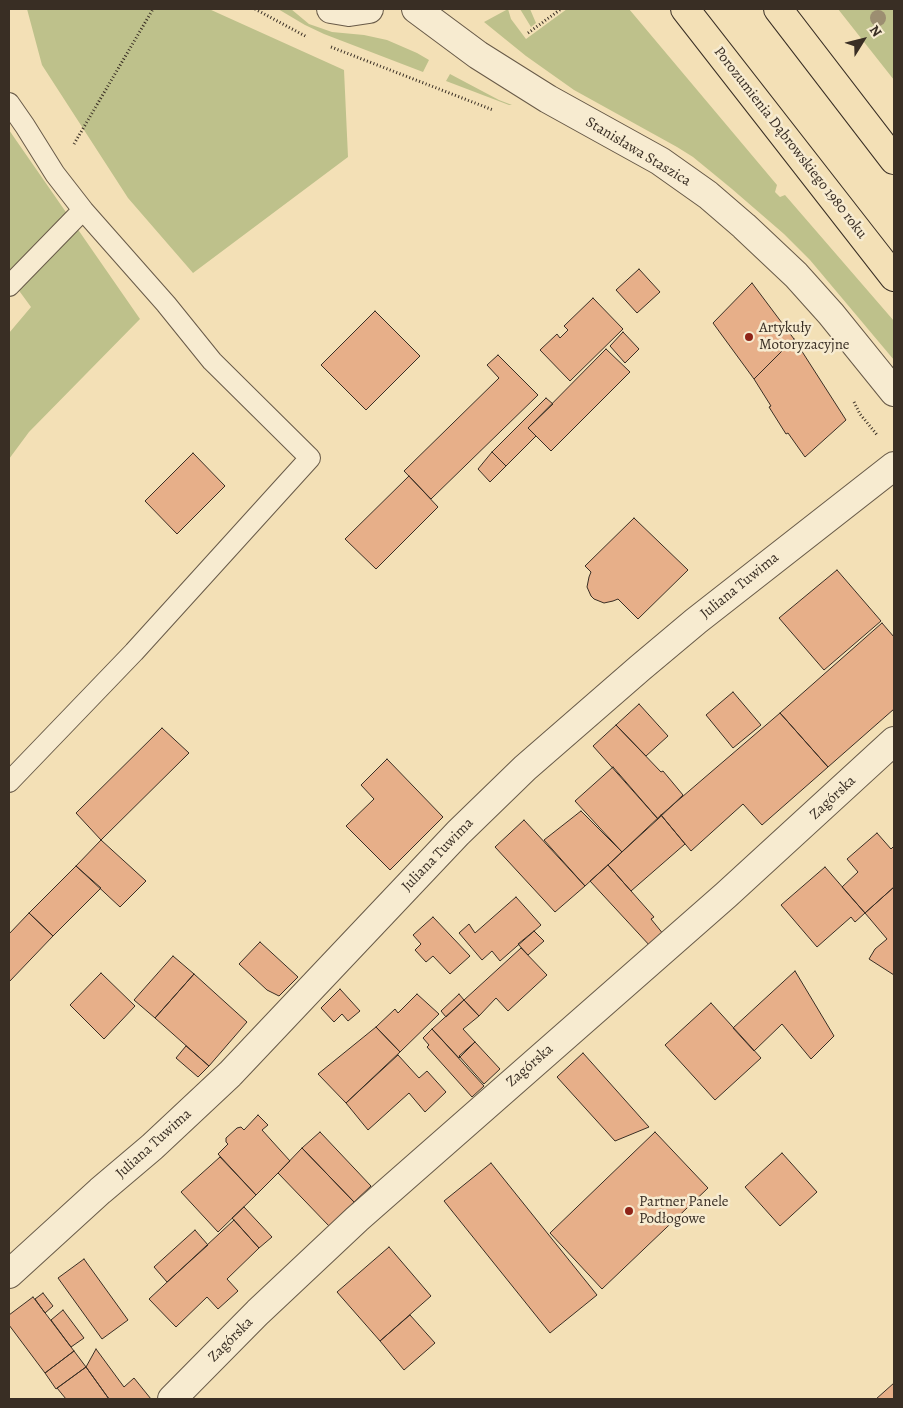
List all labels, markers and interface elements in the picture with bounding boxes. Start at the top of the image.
north arrow [838,15,888,65]
text: N [865,21,886,41]
street label: Porozumienia Dąbrowskiego 1980 roku [709,43,871,243]
street label: Stanisława Staszica [582,113,694,191]
place label: Artykuły Motoryzacyjne [759,319,850,354]
marker: Artykuły Motoryzacyjne [743,331,755,343]
street label: Juliana Tuwima [697,549,783,623]
street label: Zagórska [806,772,860,824]
street label: Juliana Tuwima [398,814,478,896]
street label: Zagórska [503,1041,557,1091]
street label: Juliana Tuwima [112,1105,196,1183]
place label: Partner Panele Podłogowe [639,1193,729,1228]
marker: Partner Panele Podłogowe [623,1205,635,1217]
street label: Zagórska [205,1314,257,1366]

